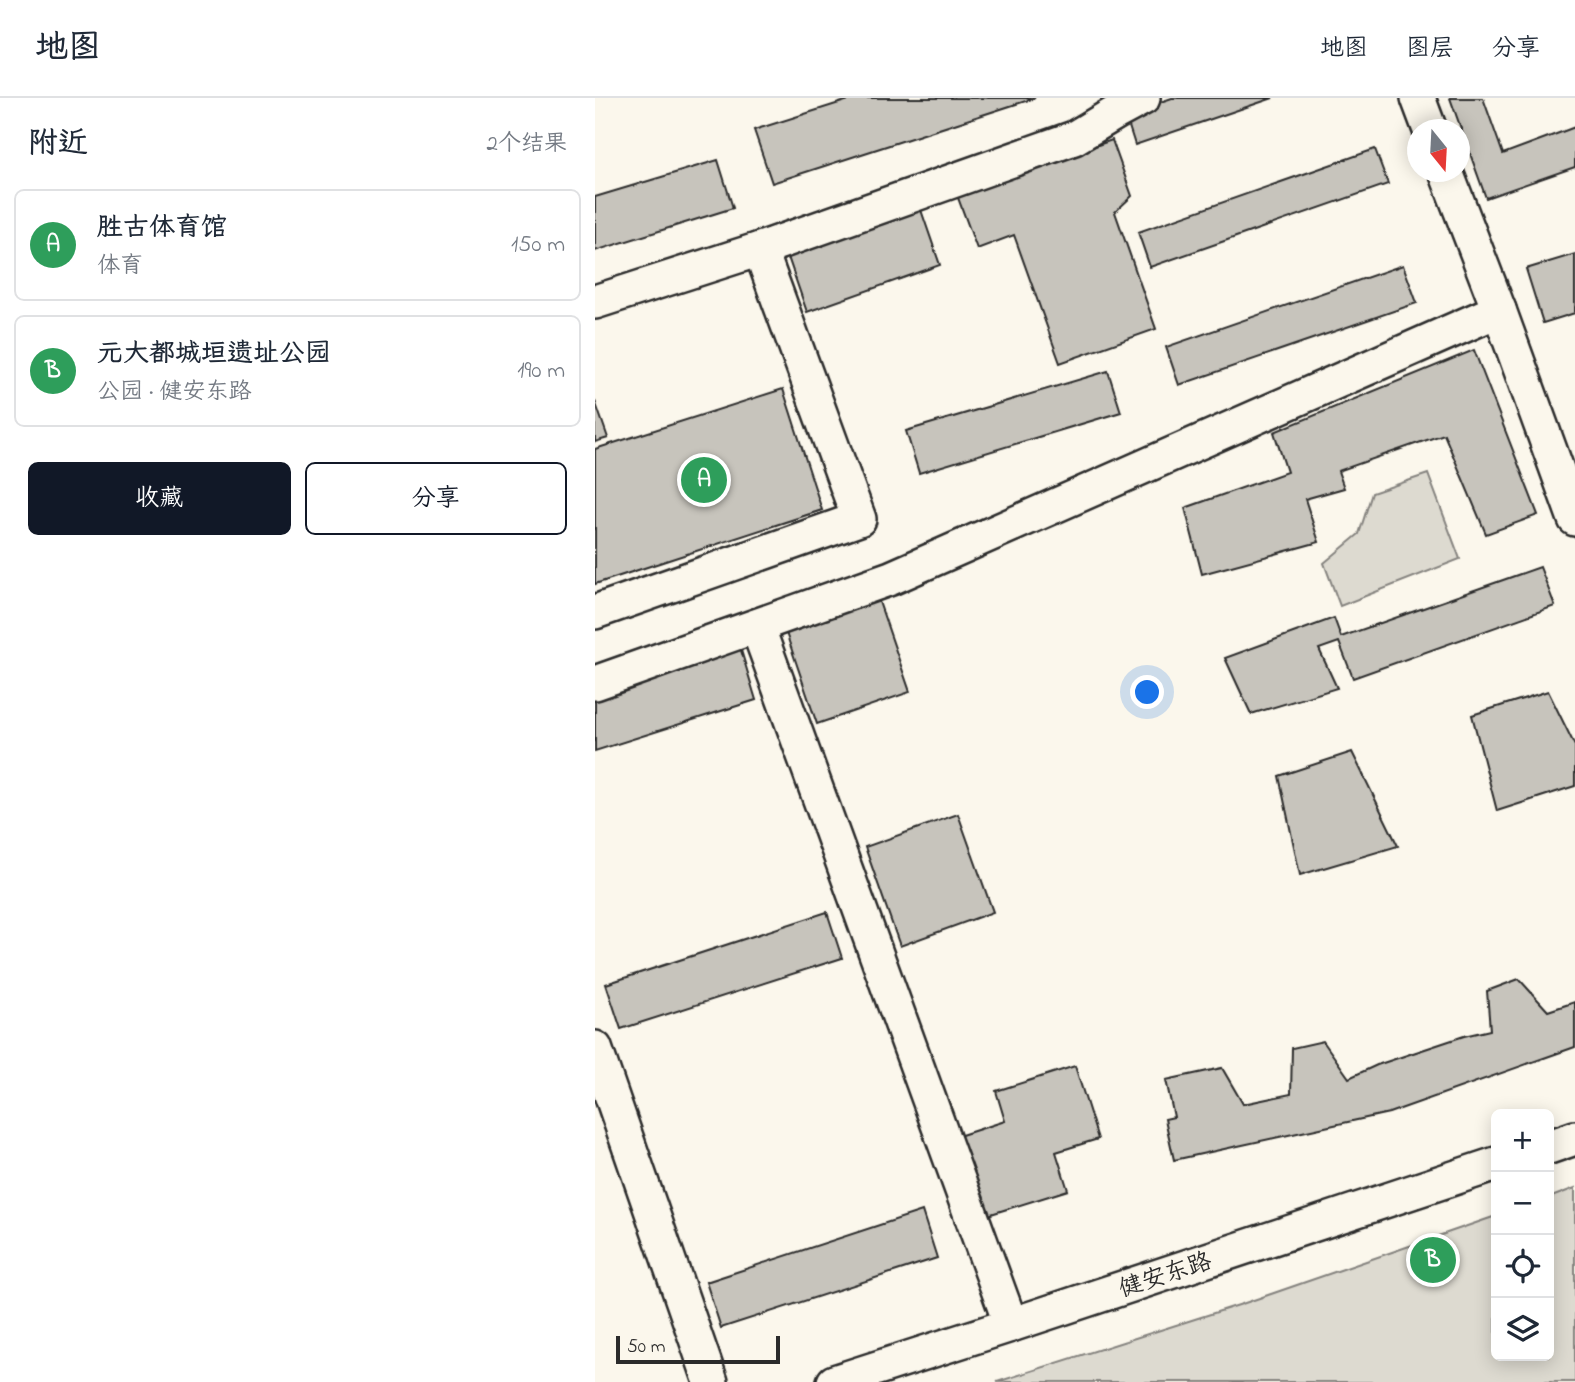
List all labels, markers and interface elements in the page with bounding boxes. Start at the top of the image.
text: 地图 [35,25,101,73]
text: 地图 [1320,32,1368,67]
text: 图层 [1406,32,1454,67]
text: 分享 [1492,32,1540,67]
north arrow [1407,119,1470,182]
text: 附近 [28,123,88,167]
text: 2个结果 [487,128,567,161]
text: 胜古体育馆 [97,210,227,248]
text: A [46,229,60,262]
text: 150 m [511,229,565,262]
text: 体育 [97,250,143,283]
text: 元大都城垣遗址公园 [97,336,331,374]
text: B [45,355,61,388]
text: 190 m [517,355,565,388]
text: 公园 · 健安东路 [97,376,251,409]
pin: A [681,454,727,506]
button: 收藏 [28,462,291,535]
button: 分享 [305,462,567,535]
your location [1130,675,1164,709]
map controls [1491,1109,1554,1361]
button: + [1491,1109,1554,1172]
button: − [1491,1172,1554,1235]
pin: B [1410,1234,1456,1286]
button: locate [1491,1235,1554,1298]
street label: 健安东路 [1115,1245,1217,1308]
button: layers [1491,1298,1554,1361]
scale bar [616,1333,781,1365]
text: 50 m [627,1334,666,1361]

